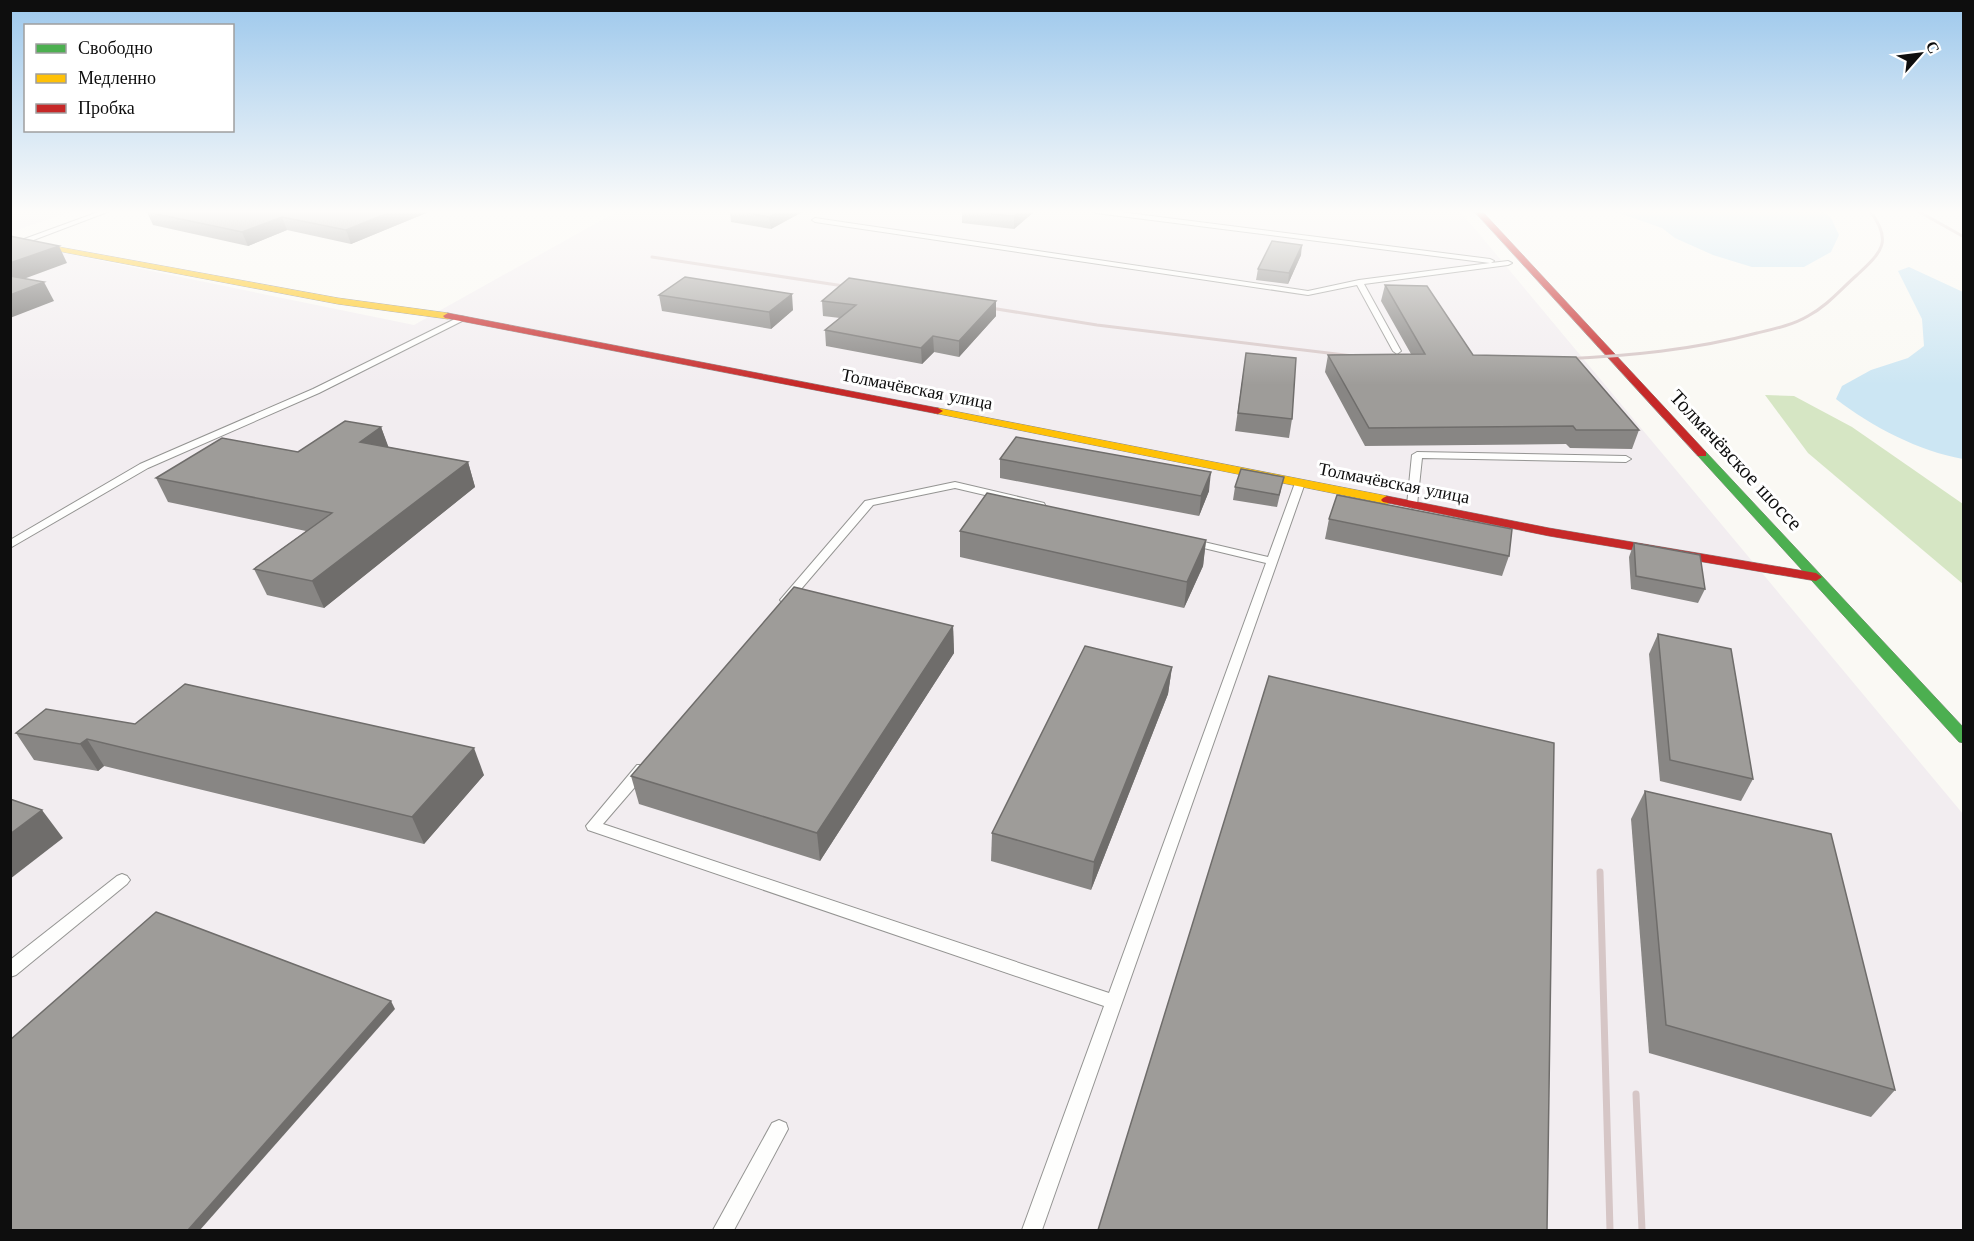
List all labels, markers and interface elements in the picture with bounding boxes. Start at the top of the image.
legend [24,24,234,132]
north arrow [1890,24,1950,84]
text: Свободно [78,37,153,59]
text: С [1922,37,1945,57]
text: Медленно [78,67,156,89]
text: Пробка [78,97,135,119]
street label: Толмачёвская улица [839,364,995,414]
street label: Толмачёвское шоссе [1664,384,1808,536]
street label: Толмачёвская улица [1316,458,1472,508]

